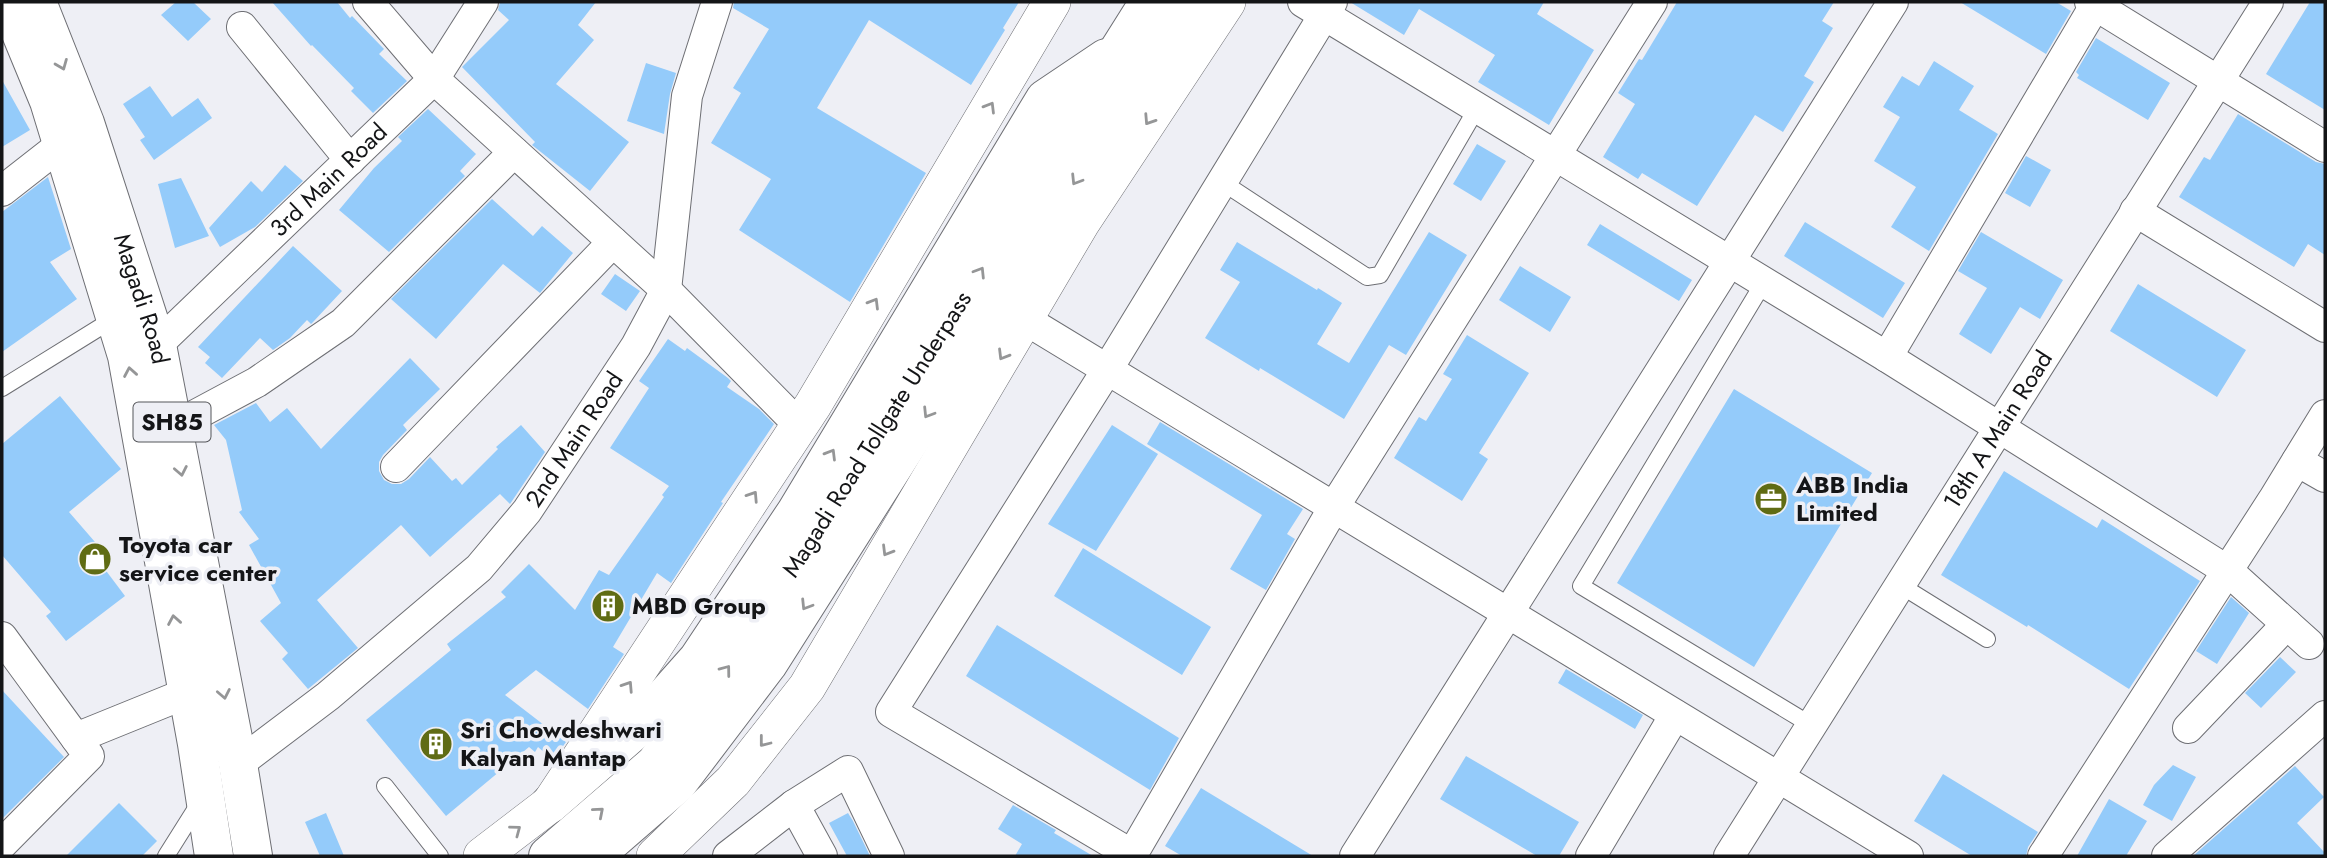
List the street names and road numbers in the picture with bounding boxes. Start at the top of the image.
street label: 3rd Main Road [262,115,395,245]
street label: Magadi Road [105,229,178,367]
street label: Magadi Road Tollgate Underpass [773,284,980,584]
street label: 18th A Main Road [1934,343,2061,516]
street label: 2nd Main Road [516,364,631,514]
road number: SH85 [134,402,210,442]

